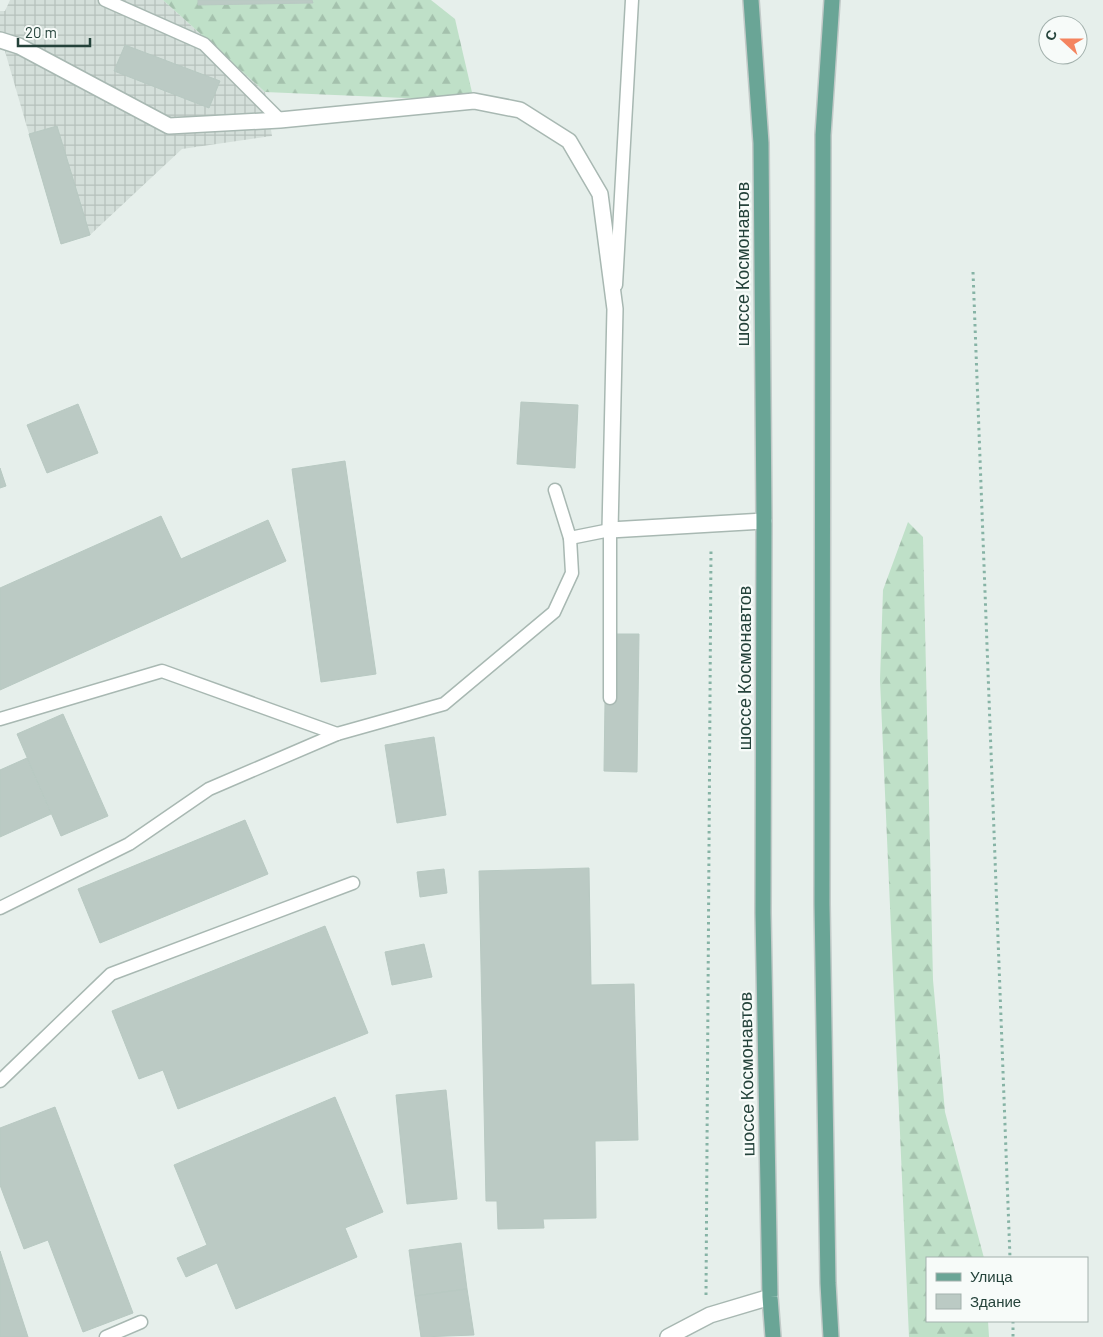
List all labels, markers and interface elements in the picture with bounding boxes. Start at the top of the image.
scale bar [18,15,90,47]
north arrow [1038,15,1088,65]
text: 20 m [25,23,57,41]
text: С [1041,27,1060,43]
street label: шоссе Космонавтов [731,182,753,346]
street label: шоссе Космонавтов [733,586,755,750]
street label: шоссе Космонавтов [734,991,758,1157]
legend [926,1257,1088,1322]
text: Улица [970,1267,1013,1285]
text: Здание [970,1292,1021,1310]

